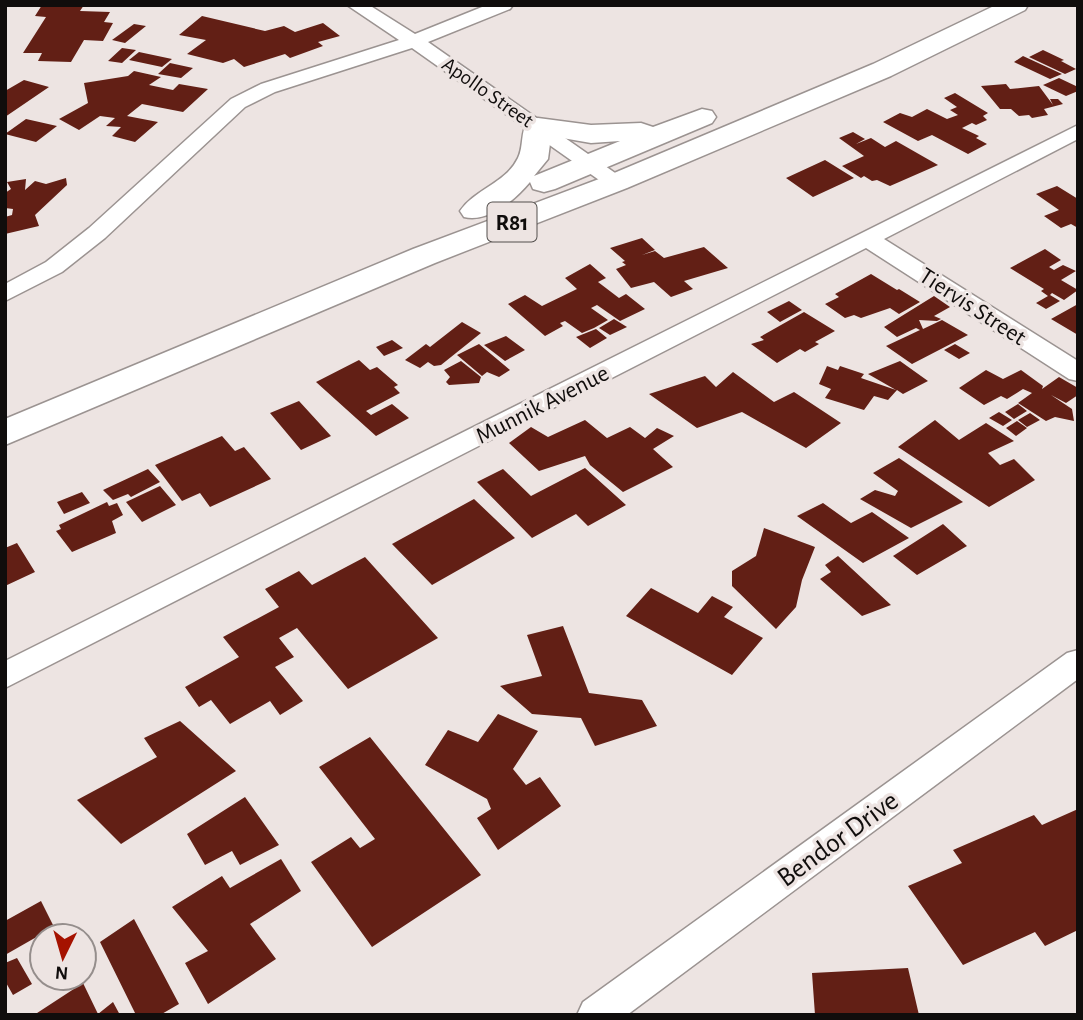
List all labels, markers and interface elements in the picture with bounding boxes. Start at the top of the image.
street label: Apollo Street [438,53,538,132]
road number: R81 [488,202,536,242]
street label: Tiervis Street [915,264,1030,350]
street label: Munnik Avenue [472,361,613,449]
street label: Bendor Drive [773,787,904,893]
north arrow [28,922,98,992]
text: N [54,962,69,982]

